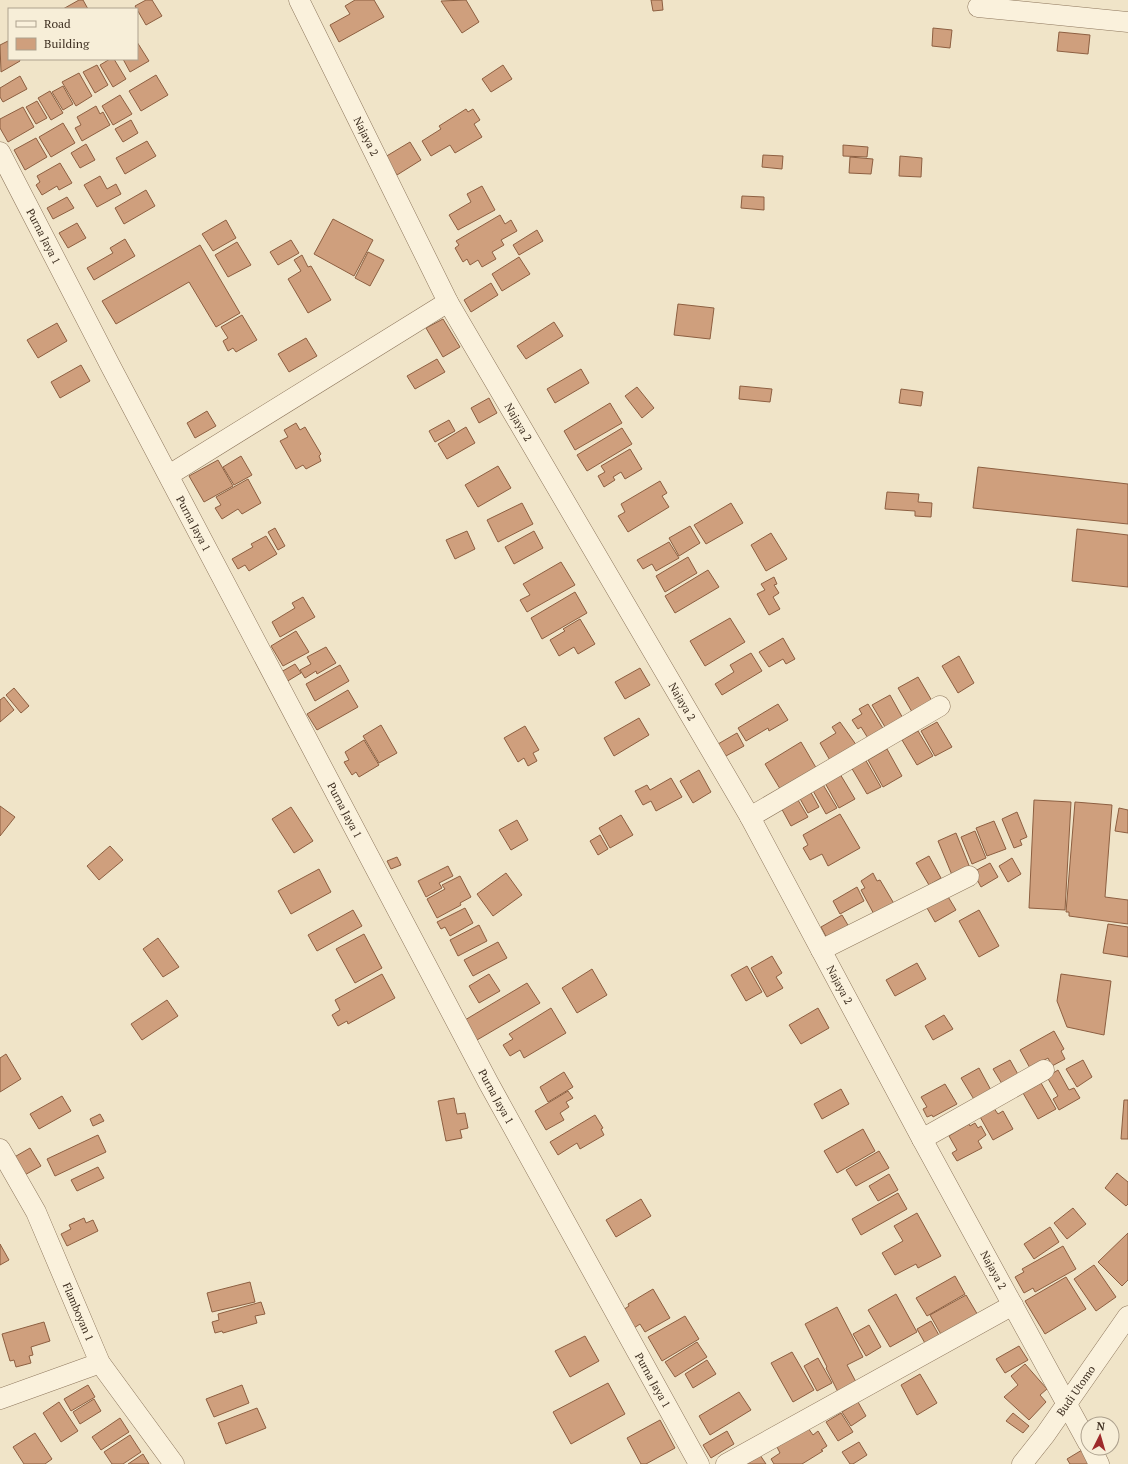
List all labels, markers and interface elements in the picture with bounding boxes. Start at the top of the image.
legend [8,8,138,60]
text: Road [44,16,71,31]
text: Building [44,36,90,51]
street label: Najaya 2 [351,114,382,158]
street label: Purna Jaya 1 [23,206,64,267]
street label: Najaya 2 [502,400,535,444]
street label: Purna Jaya 1 [173,493,214,554]
street label: Najaya 2 [666,680,699,723]
street label: Purna Jaya 1 [324,780,365,840]
street label: Najaya 2 [824,963,856,1007]
street label: Purna Jaya 1 [475,1067,517,1127]
street label: Najaya 2 [977,1248,1010,1292]
street label: Flamboyan 1 [60,1280,97,1343]
street label: Purna Jaya 1 [632,1350,674,1410]
street label: Budi Utomo [1053,1363,1098,1419]
north arrow [1080,1416,1120,1456]
text: N [1096,1419,1106,1433]

